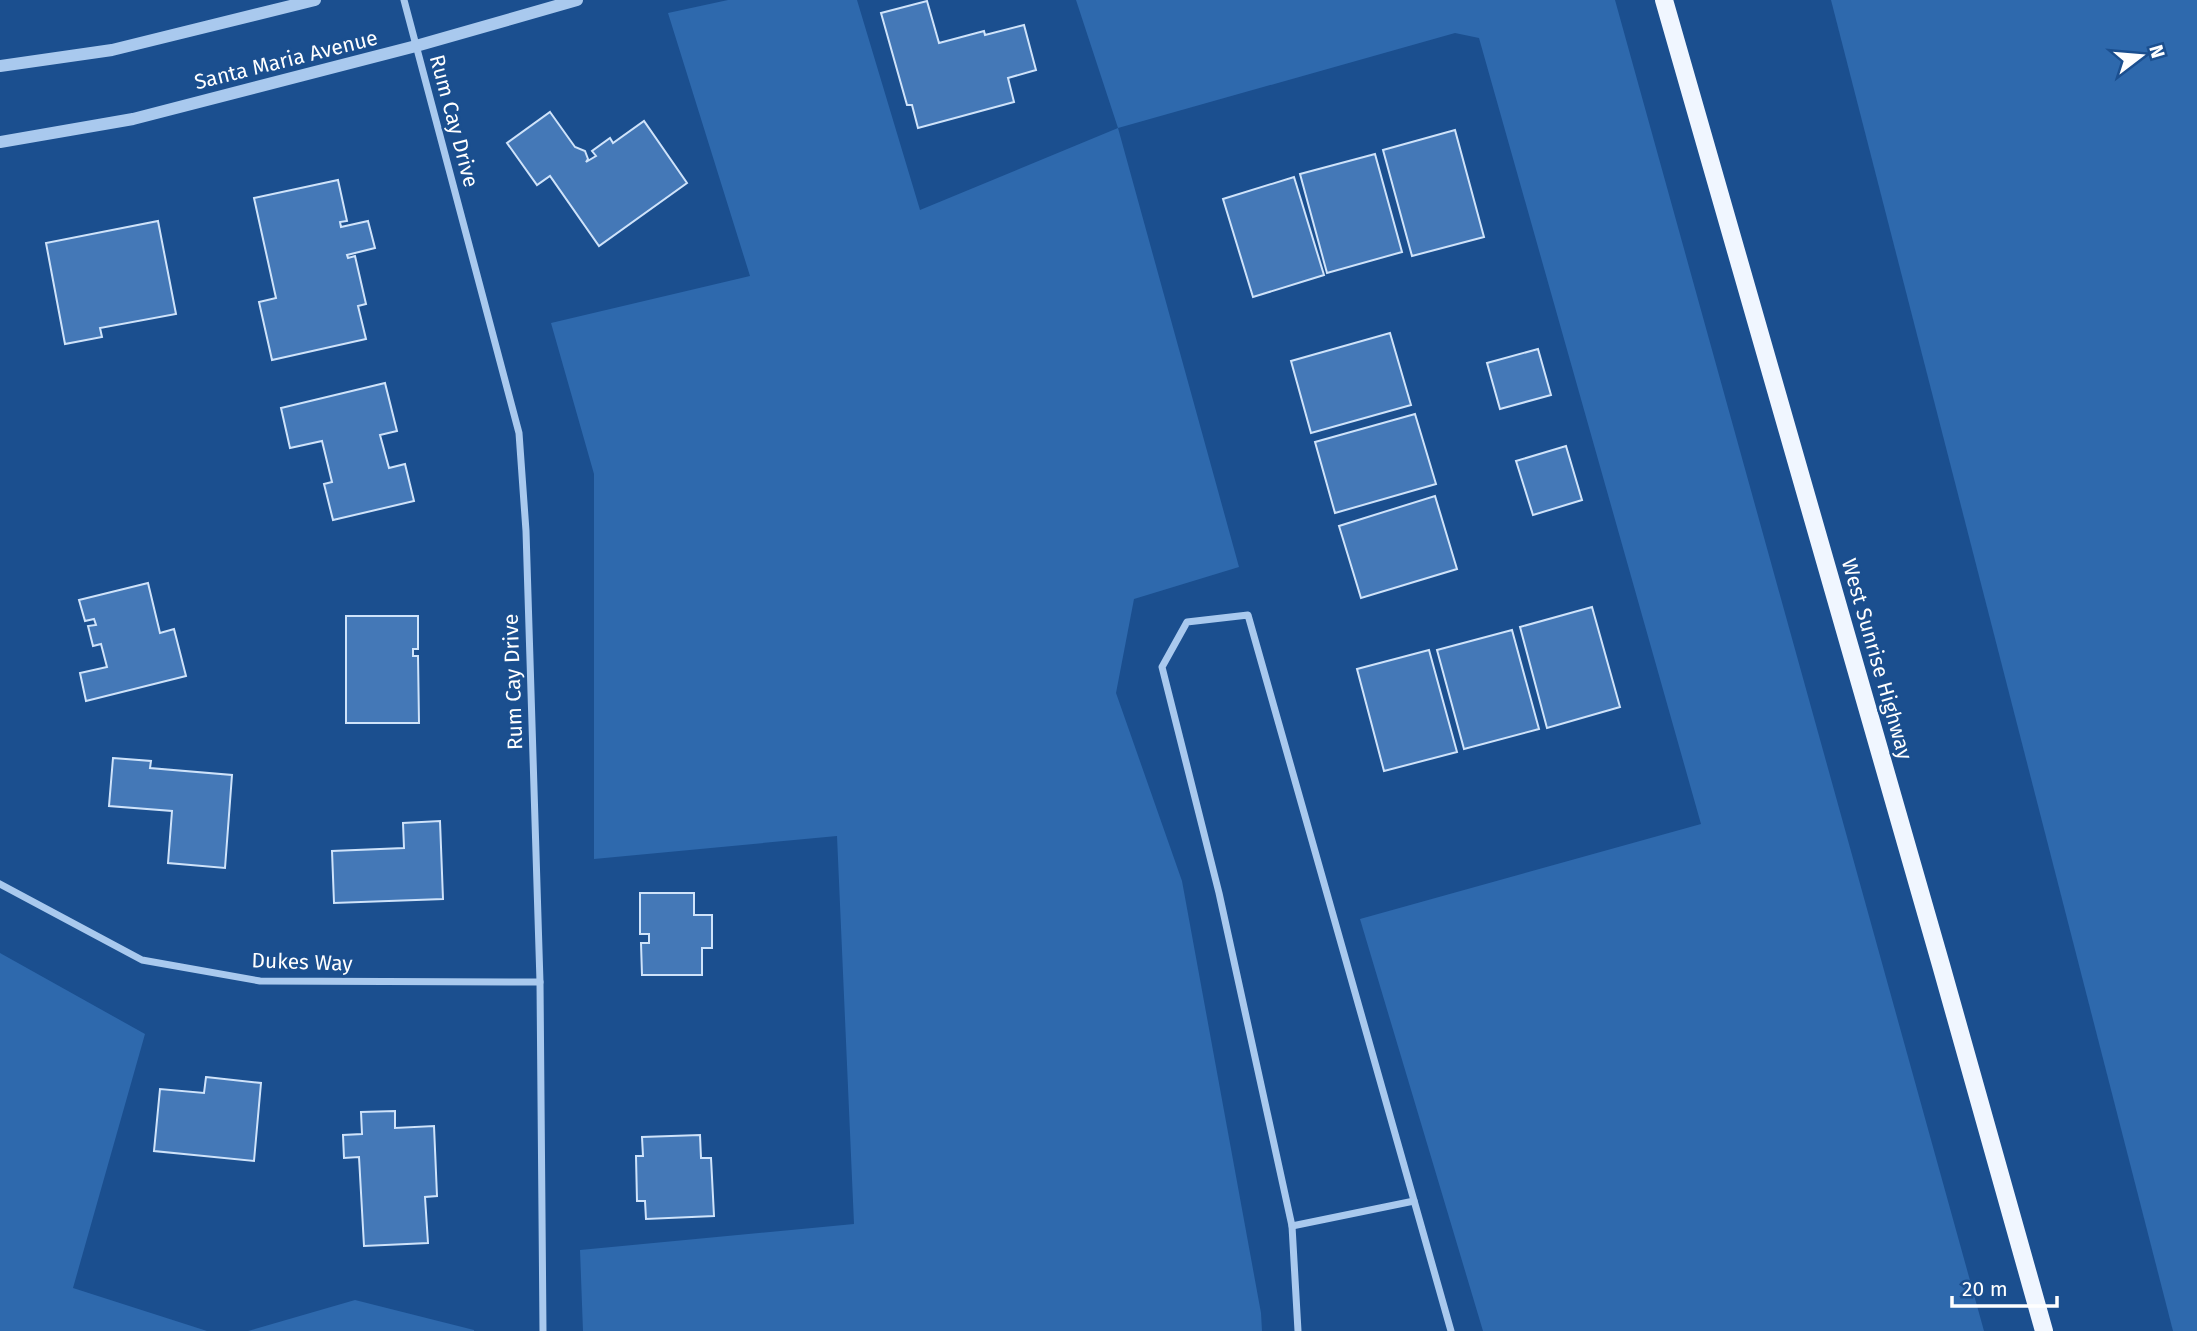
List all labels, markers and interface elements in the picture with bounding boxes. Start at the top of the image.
north arrow [2106,21,2176,91]
street label: Santa Maria Avenue [192,25,380,95]
text: N [2144,42,2170,61]
street label: Rum Cay Drive [424,52,484,190]
street label: West Sunrise Highway [1836,555,1918,763]
street label: Rum Cay Drive [498,613,528,751]
street label: Dukes Way [251,947,354,977]
scale bar [1952,1264,2057,1308]
text: 20 m [1962,1276,2008,1302]

